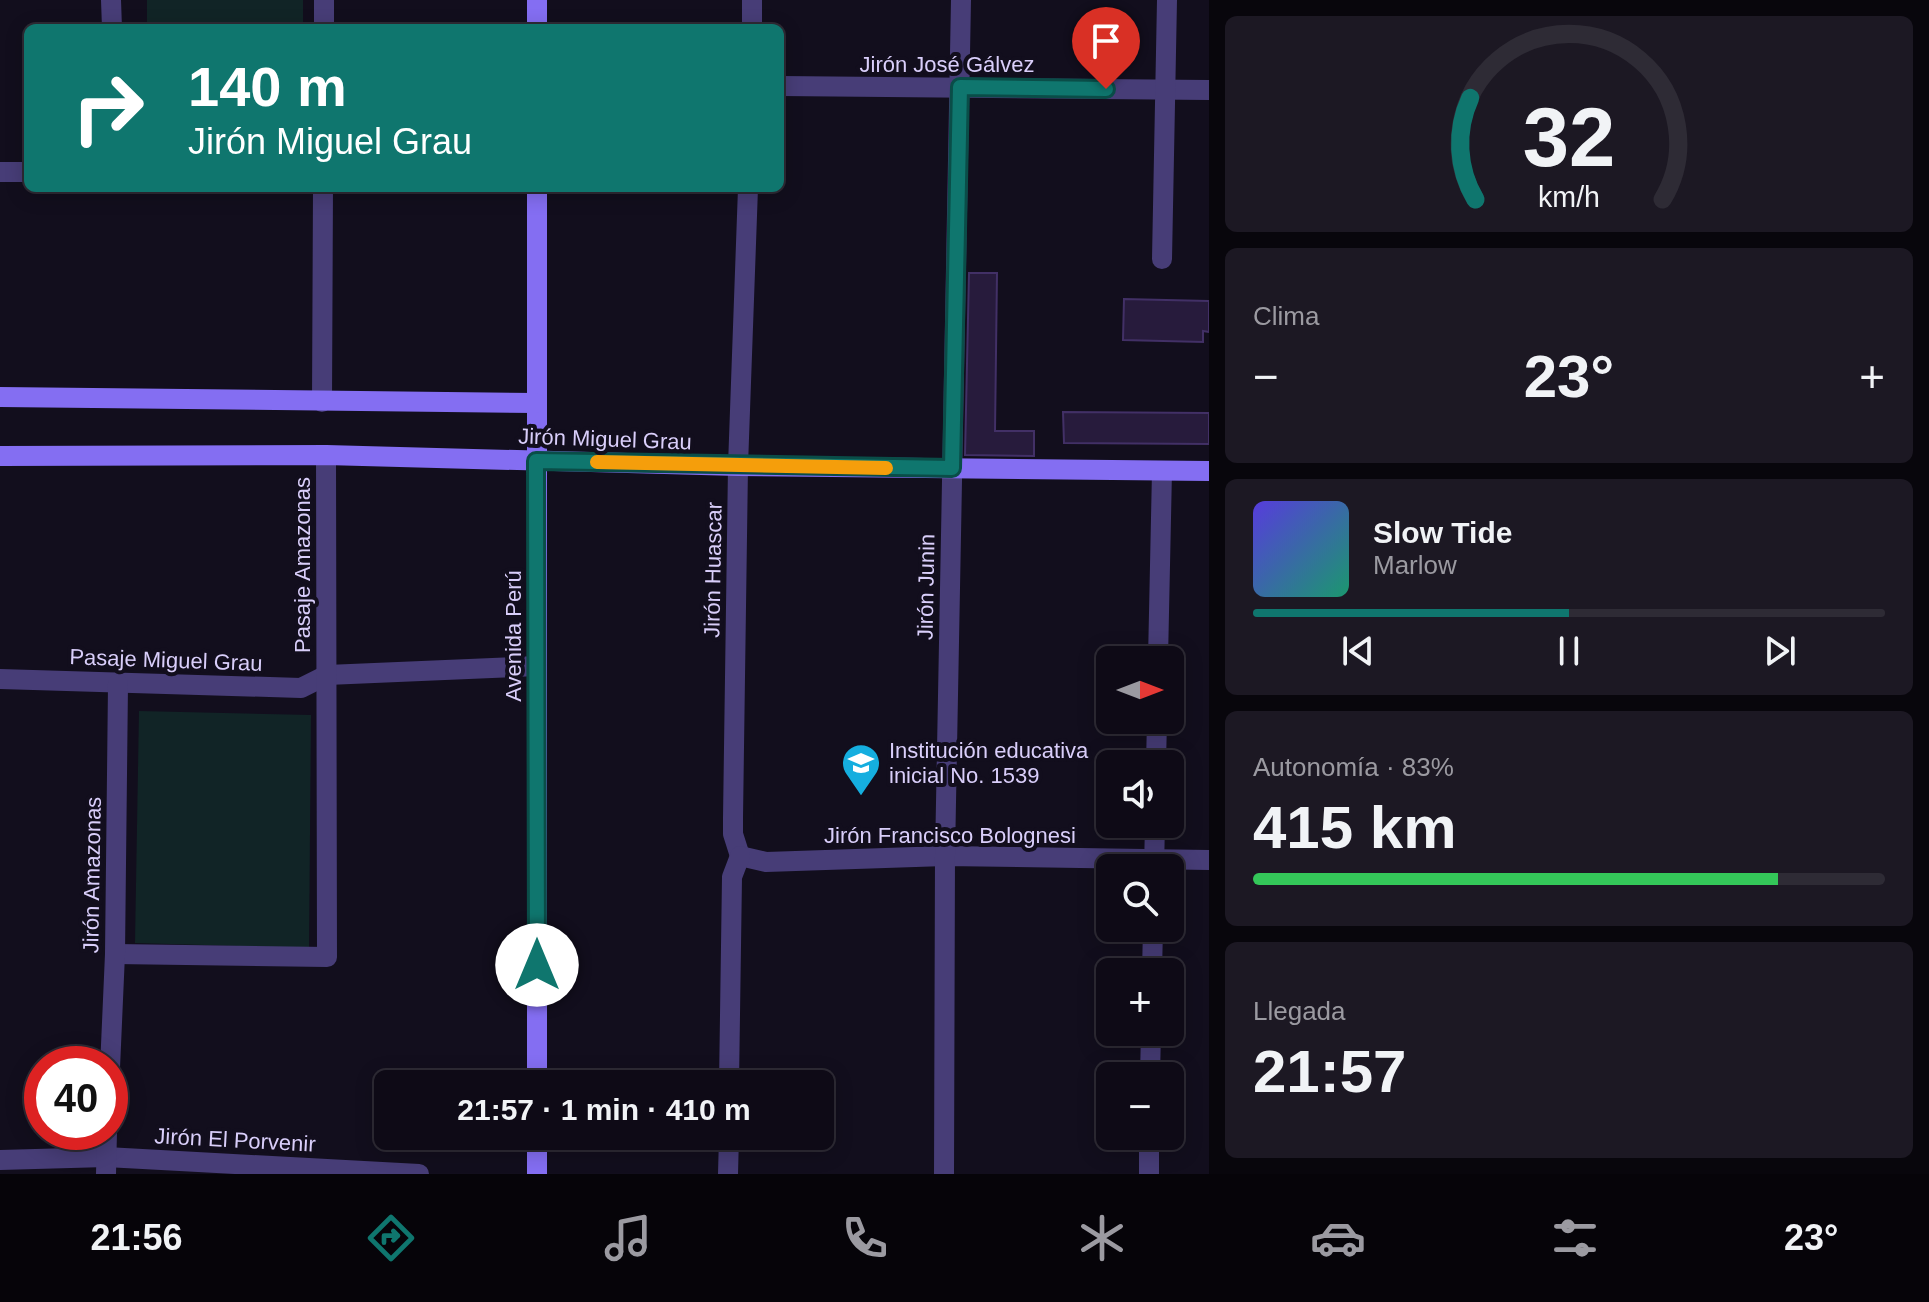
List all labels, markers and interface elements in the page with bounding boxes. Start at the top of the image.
pin [1072,7,1140,89]
icon: arrive [1084,19,1128,63]
street label: Jirón José Gálvez [860,52,1034,77]
text: 140 m [188,55,347,118]
icon: right [56,56,160,160]
text: 32 [1523,90,1615,183]
text: Jirón Miguel Grau [188,121,472,162]
text: km/h [1538,181,1600,213]
text: Clima [1253,301,1319,331]
text: 23° [1524,343,1614,410]
text: − [1253,352,1279,401]
text: + [1859,352,1885,401]
street label: Jirón Miguel Grau [518,423,692,455]
street label: Pasaje Amazonas [290,477,315,653]
street label: Jirón Huascar [699,502,727,638]
text: Slow Tide [1373,516,1512,549]
street label: Jirón Junin [913,534,939,640]
text: Marlow [1373,550,1457,580]
street label: Avenida Perú [501,570,526,702]
icon: previous [1336,629,1380,673]
icon: pause [1547,629,1591,673]
icon: next [1758,629,1802,673]
street label: Pasaje Miguel Grau [69,644,263,676]
north arrow [1096,646,1184,734]
map controls [1096,646,1184,1150]
place label: Institución educativa inicial No. 1539 [889,738,1089,788]
school or university icon: Institución educativa inicial No. 1539 [840,742,882,797]
button: sound [1096,750,1184,838]
text: Autonomía · 83% [1253,752,1454,782]
text: 415 km [1253,794,1457,861]
street label: Jirón Amazonas [78,797,106,953]
street label: Jirón Francisco Bolognesi [824,823,1076,848]
button: search [1096,854,1184,942]
position arrow [495,923,579,1007]
button: + [1096,958,1184,1046]
text: Llegada [1253,996,1346,1026]
text: 21:57 [1253,1038,1406,1105]
speed limit sign: 40 [24,1046,128,1150]
button: − [1096,1062,1184,1150]
text: 21:57 · 1 min · 410 m [457,1093,751,1126]
street label: Jirón El Porvenir [154,1123,316,1157]
icon: directions [363,1210,419,1266]
icon: music [600,1210,656,1266]
icon: phone [837,1210,893,1266]
icon: climate [1074,1210,1130,1266]
icon: car [1310,1210,1366,1266]
icon: filters [1547,1210,1603,1266]
text: 21:56 [90,1217,182,1258]
text: 23° [1784,1217,1839,1258]

